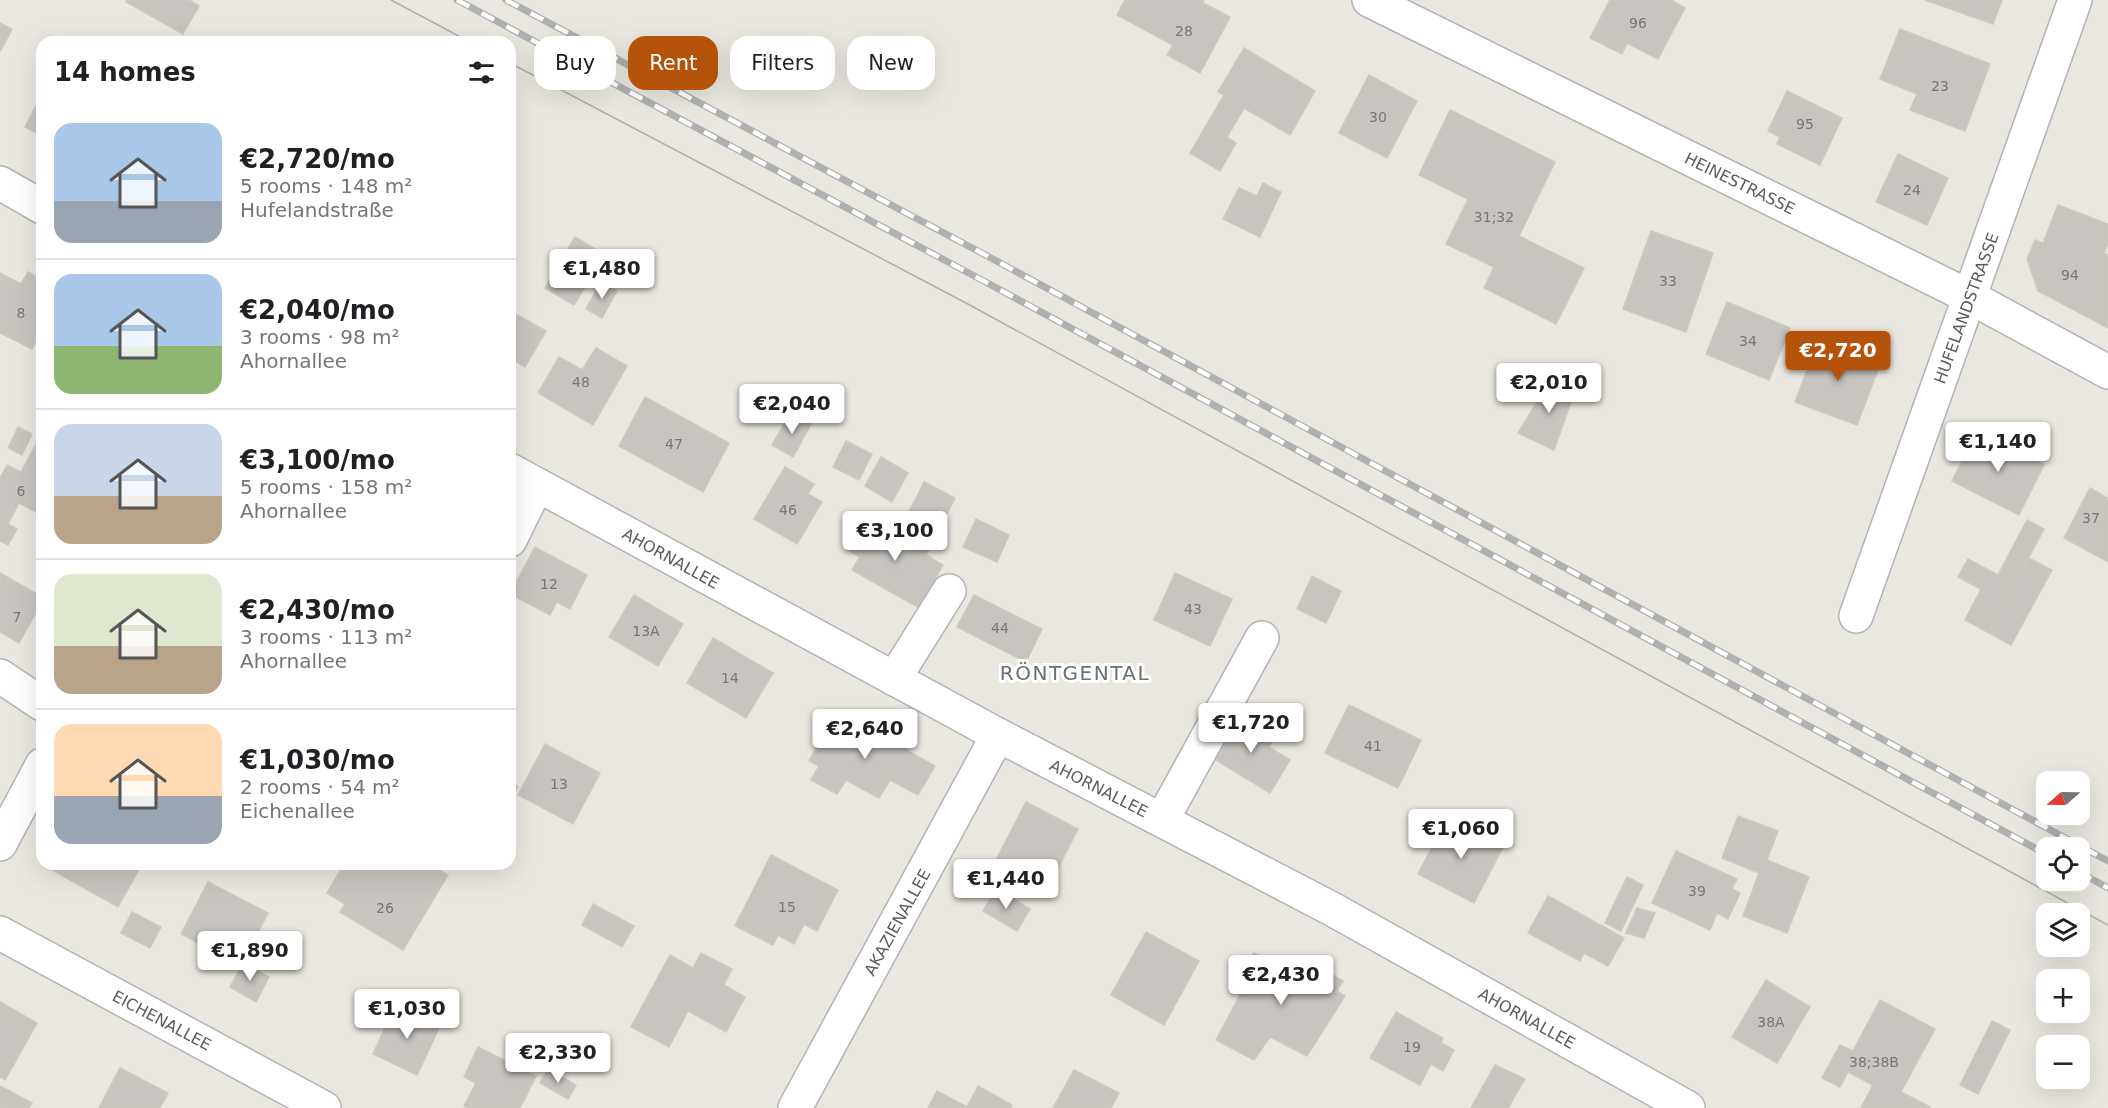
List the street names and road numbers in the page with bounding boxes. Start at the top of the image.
street label: HEINESTRASSE [1681,148,1798,218]
street label: HUFELANDSTRASSE [1930,230,2003,386]
street label: AHORNALLEE [619,524,722,593]
street label: AHORNALLEE [1046,756,1151,821]
street label: AKAZIENALLEE [860,866,935,979]
street label: AHORNALLEE [1475,984,1578,1053]
street label: EICHENALLEE [109,986,214,1054]

